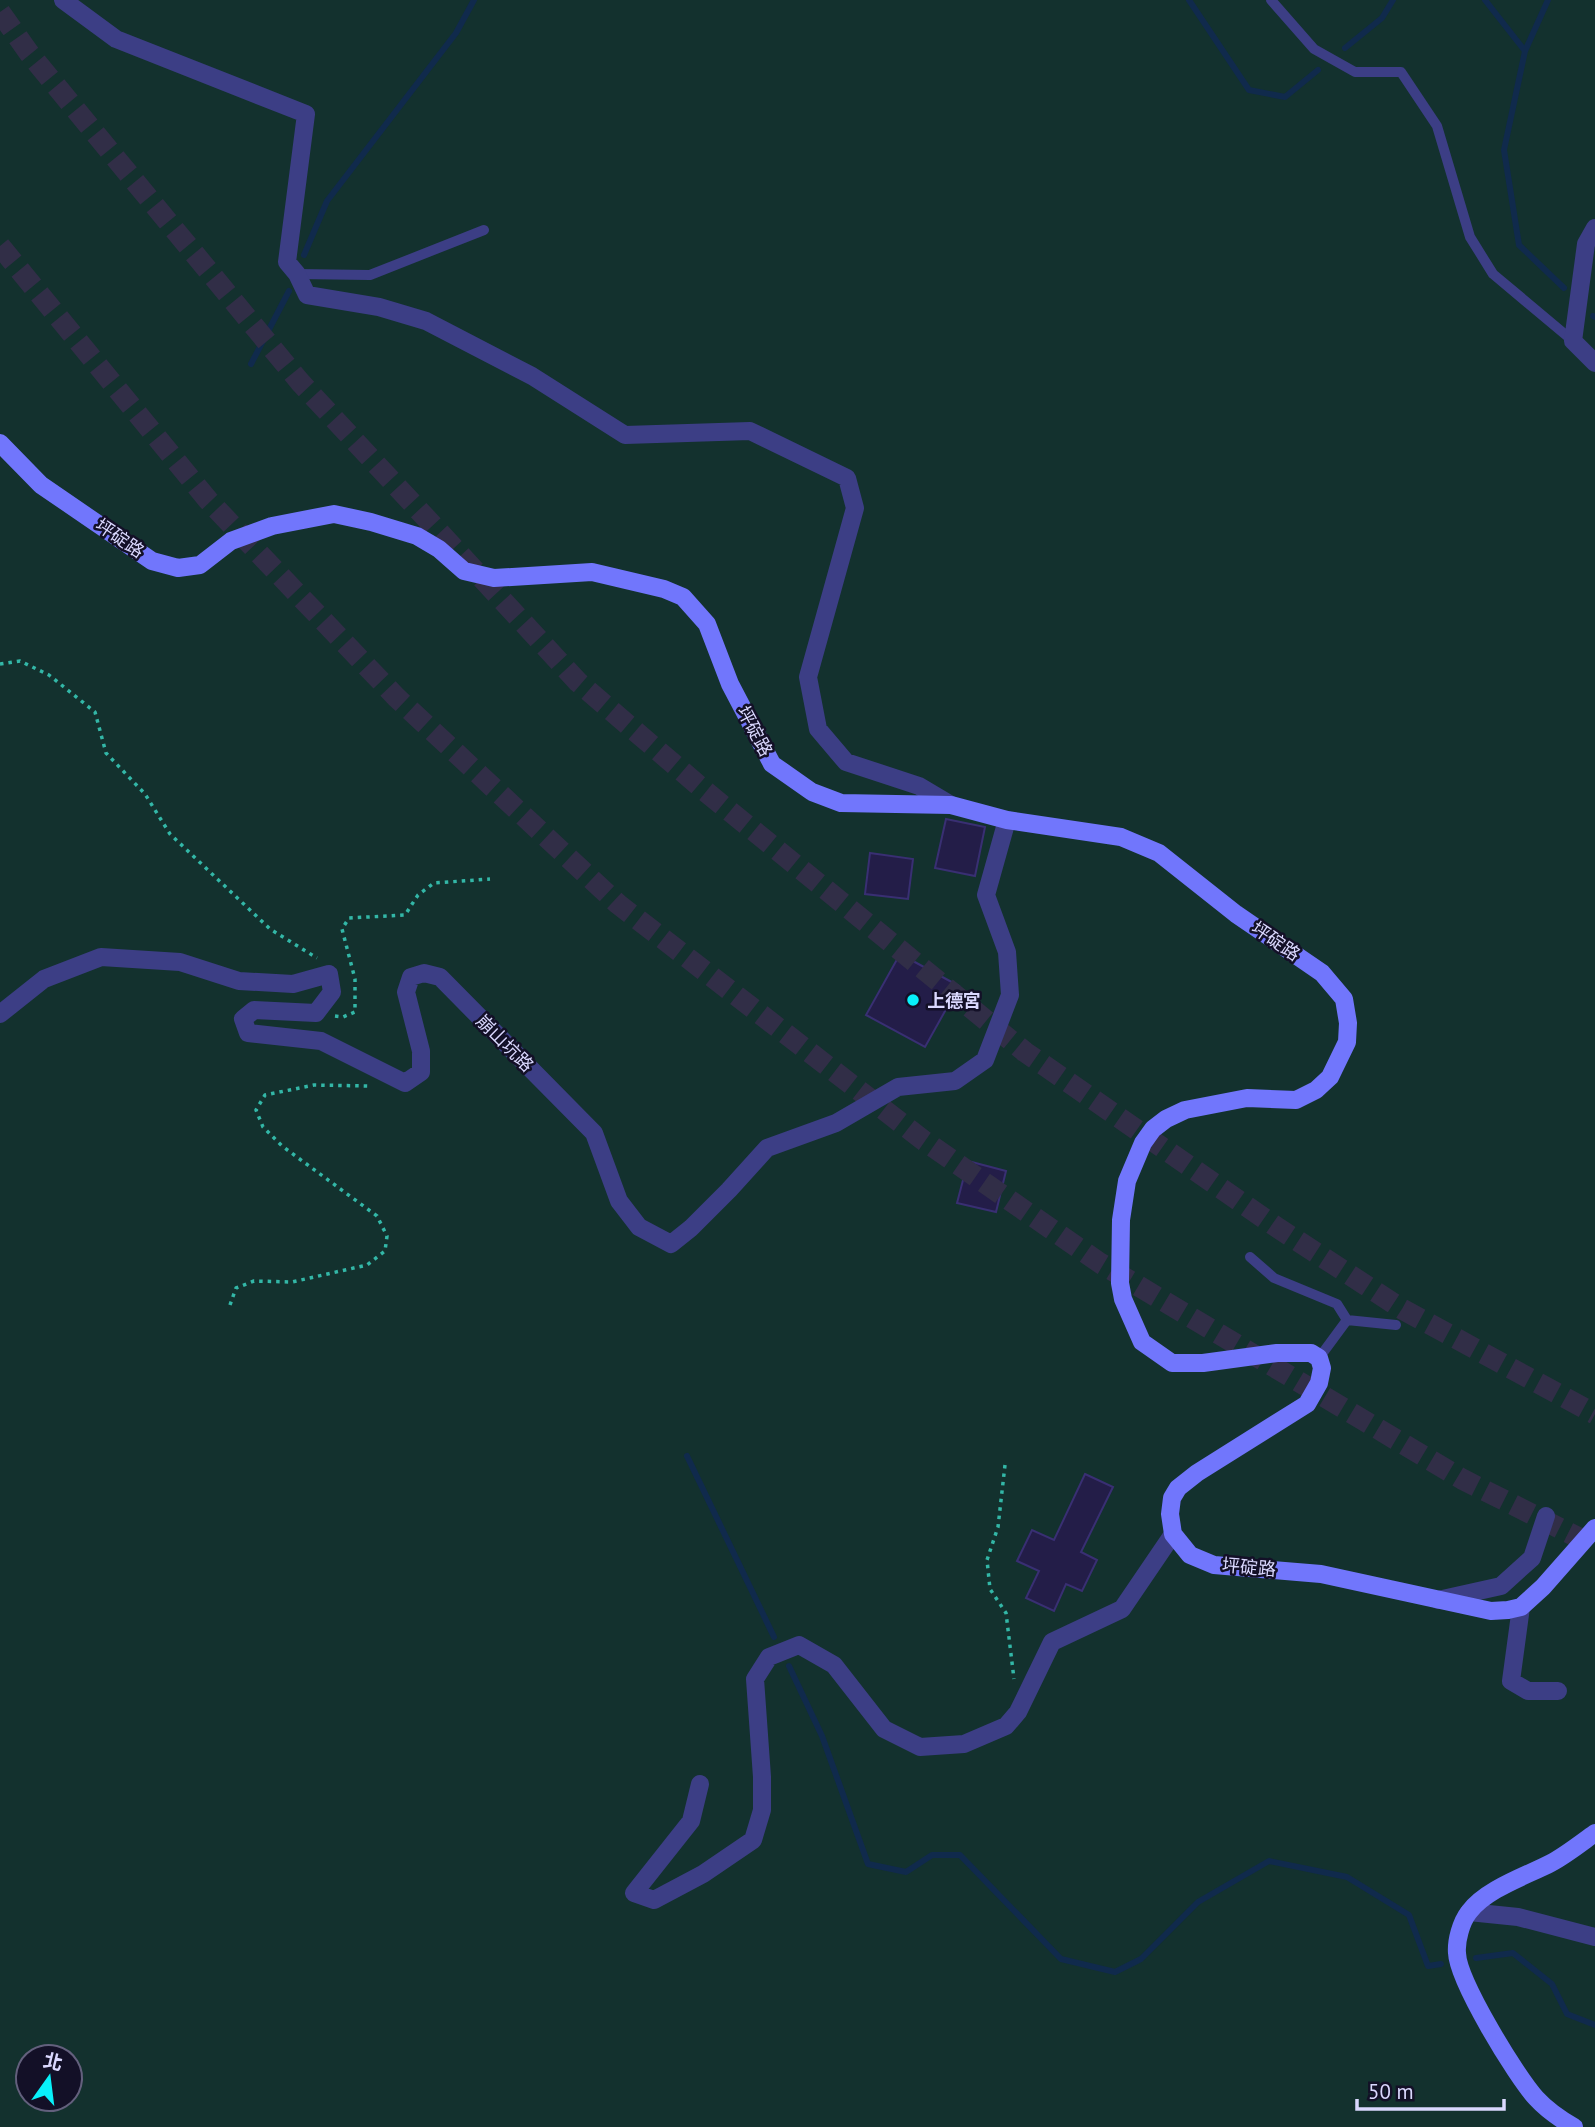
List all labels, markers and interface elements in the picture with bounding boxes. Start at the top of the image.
street label: 坪碇路 [91,513,149,563]
street label: 坪碇路 [732,702,778,760]
street label: 坪碇路 [1247,916,1305,966]
place label: 上德宮 [927,989,981,1012]
marker: 上德宮 [905,992,921,1008]
street label: 崩山坑路 [471,1009,539,1077]
street label: 坪碇路 [1221,1553,1277,1581]
north arrow [14,2043,84,2113]
text: 北 [41,2048,65,2075]
scale bar [1357,2068,1504,2112]
text: 50 m [1368,2078,1414,2105]

